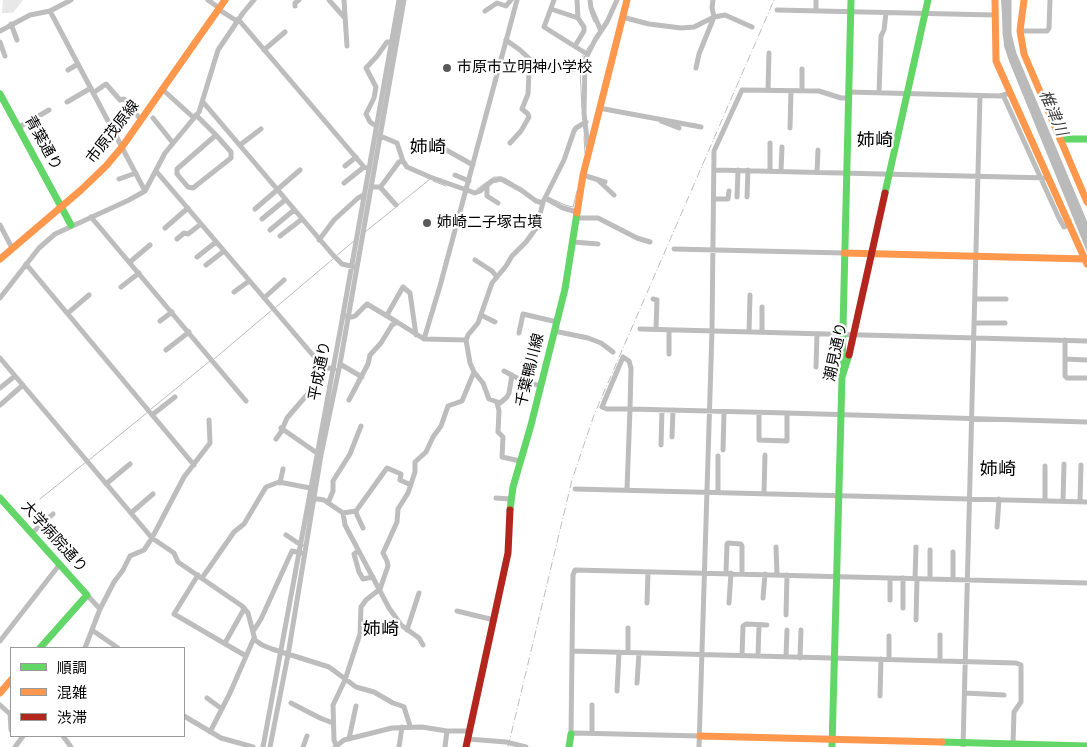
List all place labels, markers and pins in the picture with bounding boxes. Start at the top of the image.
place label: 市原市立明神小学校 [457,59,592,77]
marker: 市原市立明神小学校 [441,62,453,74]
place label: 姉崎二子塚古墳 [437,214,542,232]
marker: 姉崎二子塚古墳 [421,217,433,229]

